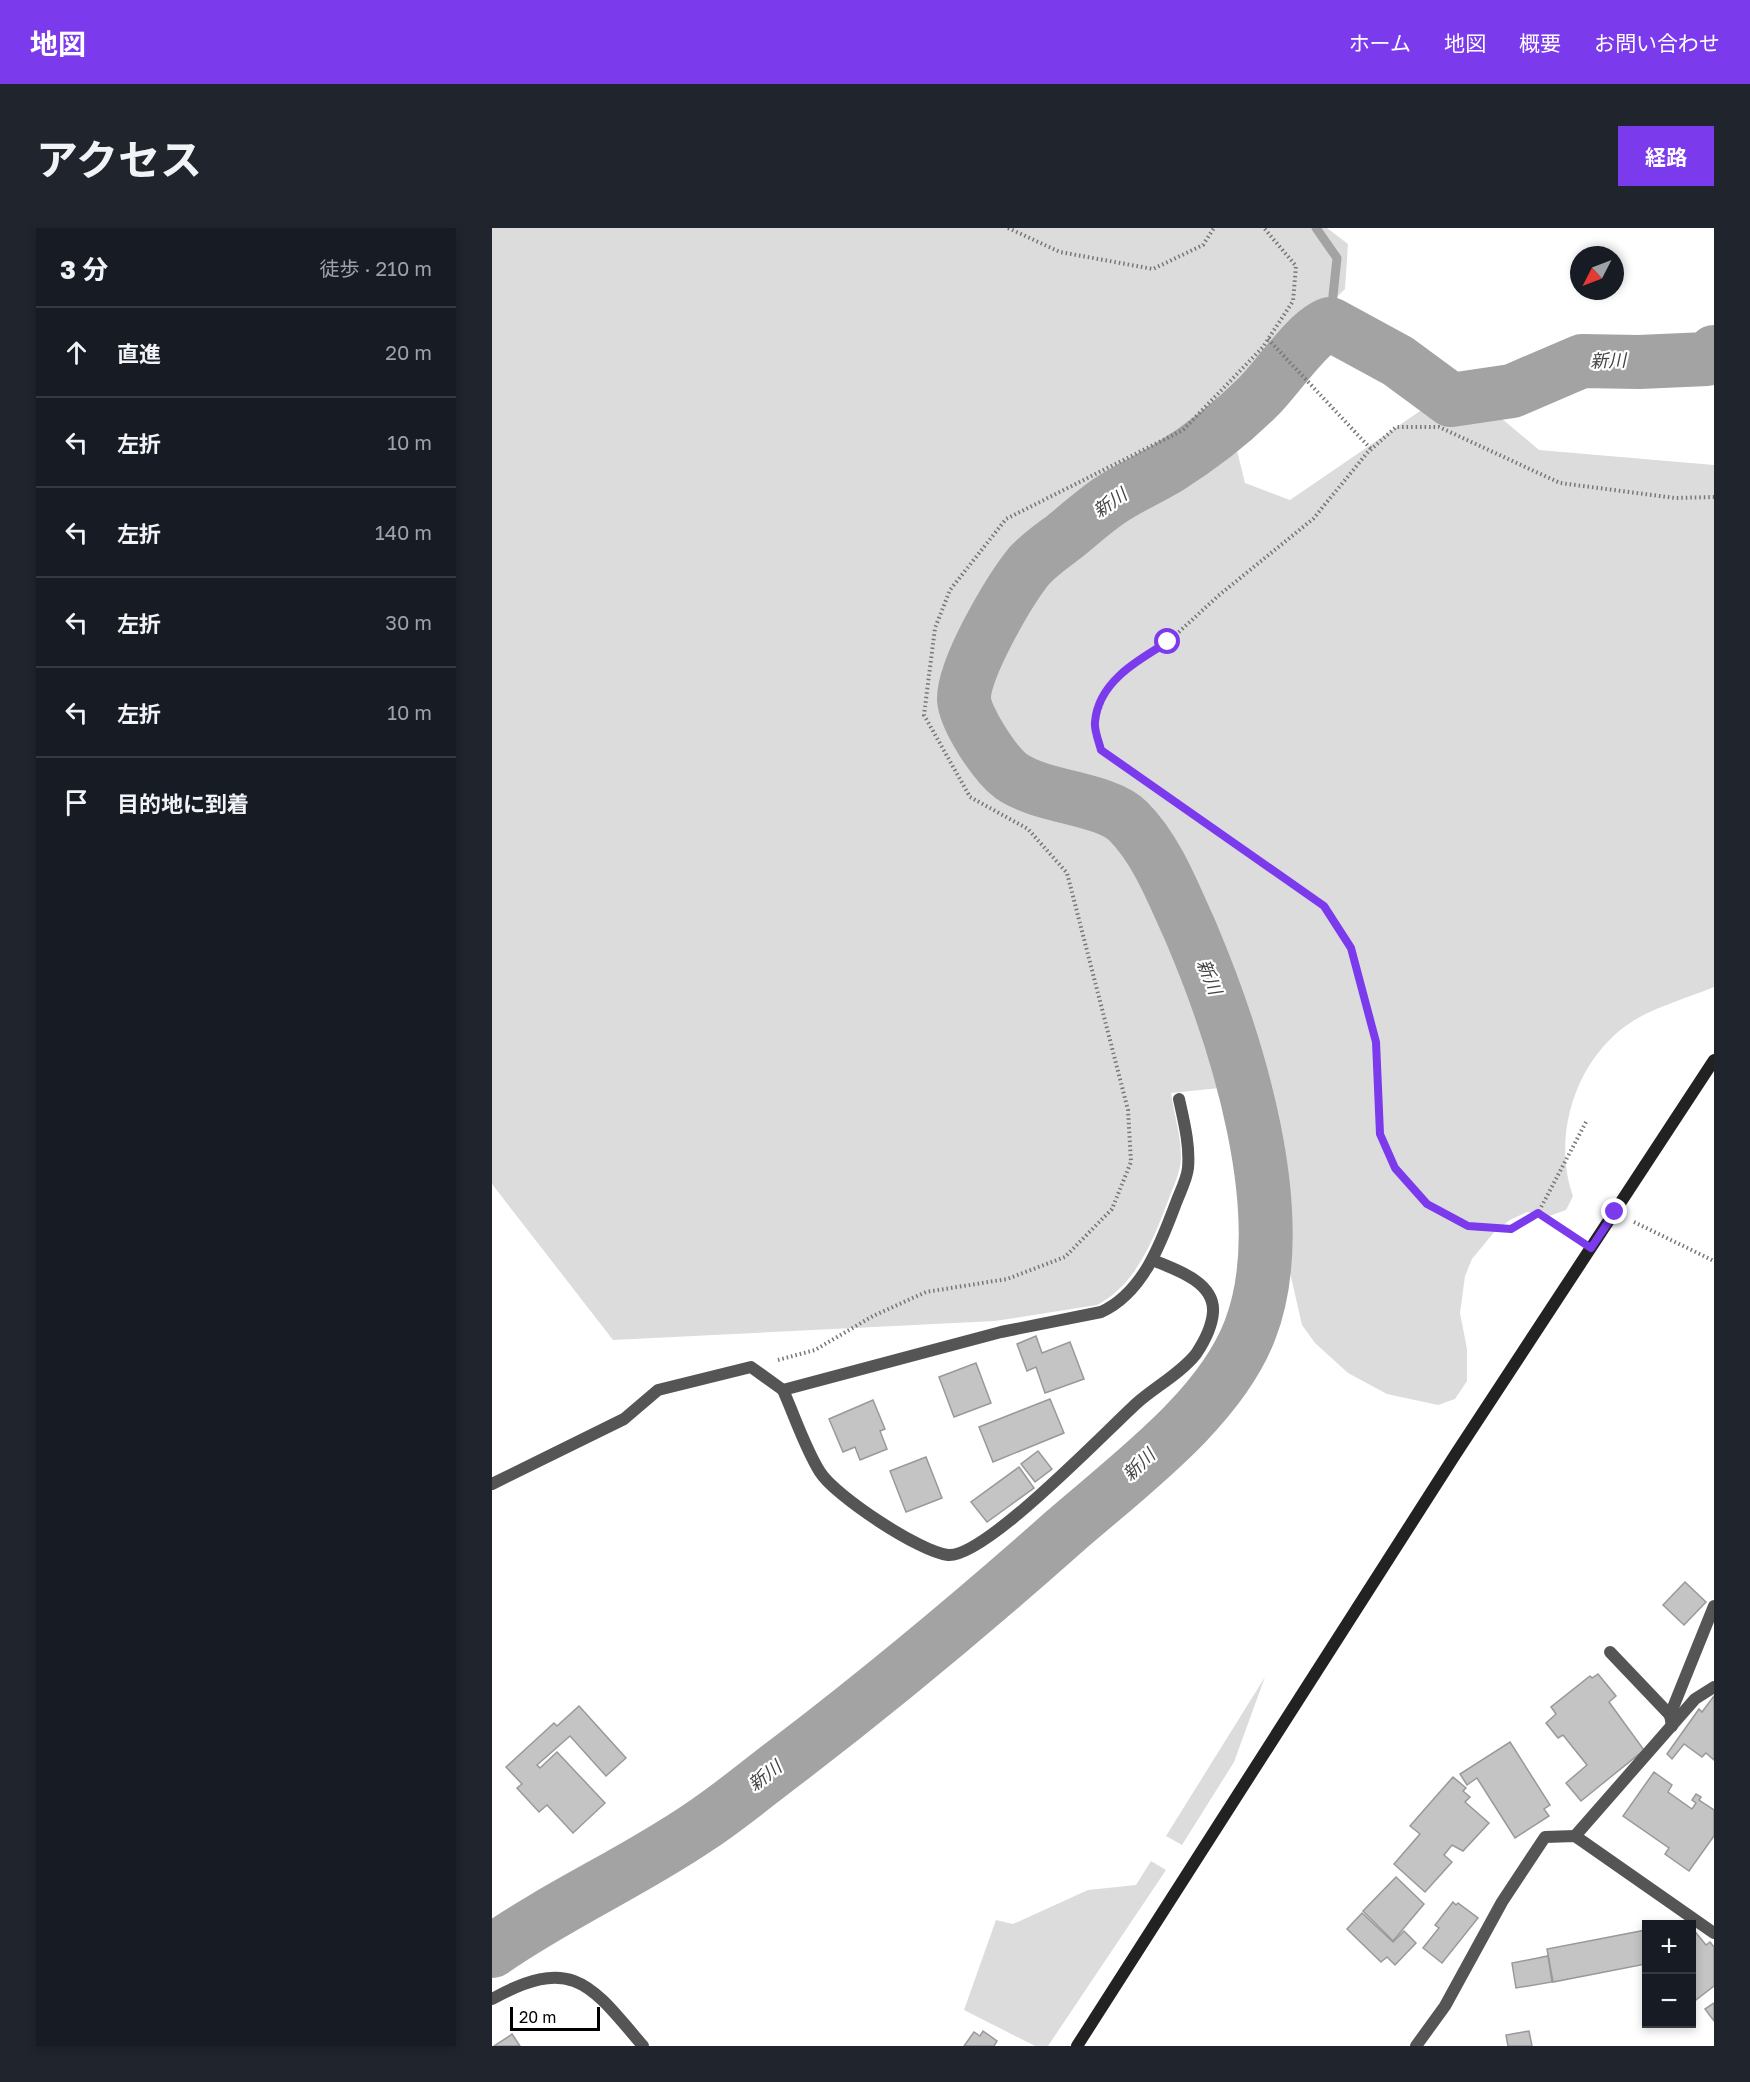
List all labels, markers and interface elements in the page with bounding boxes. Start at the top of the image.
text: 地図 [30,27,86,60]
text: ホーム [1349,30,1411,56]
text: 地図 [1444,30,1486,56]
text: 概要 [1519,30,1561,56]
text: お問い合わせ [1594,30,1720,56]
button: 経路 [1618,126,1714,186]
text: アクセス [36,134,202,184]
north arrow [1570,246,1624,300]
text: 3 分 [60,254,108,285]
text: 徒歩 · 210 m [320,256,432,280]
icon: ahead [60,336,93,369]
text: 直進 [117,340,161,367]
text: 20 m [385,340,432,364]
water label: 新川 [1590,348,1628,372]
icon: left [60,426,93,459]
text: 左折 [117,430,161,457]
text: 10 m [387,430,432,454]
water label: 新川 [1088,482,1132,522]
icon: left [60,516,93,549]
text: 左折 [117,520,161,547]
text: 140 m [375,520,432,544]
icon: left [60,606,93,639]
text: 左折 [117,610,161,637]
text: 30 m [385,610,432,634]
route start [1154,628,1180,654]
icon: left [60,696,93,729]
text: 左折 [117,700,161,727]
text: 10 m [387,700,432,724]
icon: arrive [60,786,93,819]
text: 目的地に到着 [117,790,249,817]
water label: 新川 [1193,956,1228,999]
route end [1601,1198,1627,1224]
water label: 新川 [1118,1442,1160,1485]
water label: 新川 [743,1754,787,1795]
map controls [1642,1920,1696,2028]
button: + [1642,1920,1696,1974]
button: − [1642,1974,1696,2028]
scale bar [510,2004,600,2032]
text: 20 m [519,2007,556,2027]

